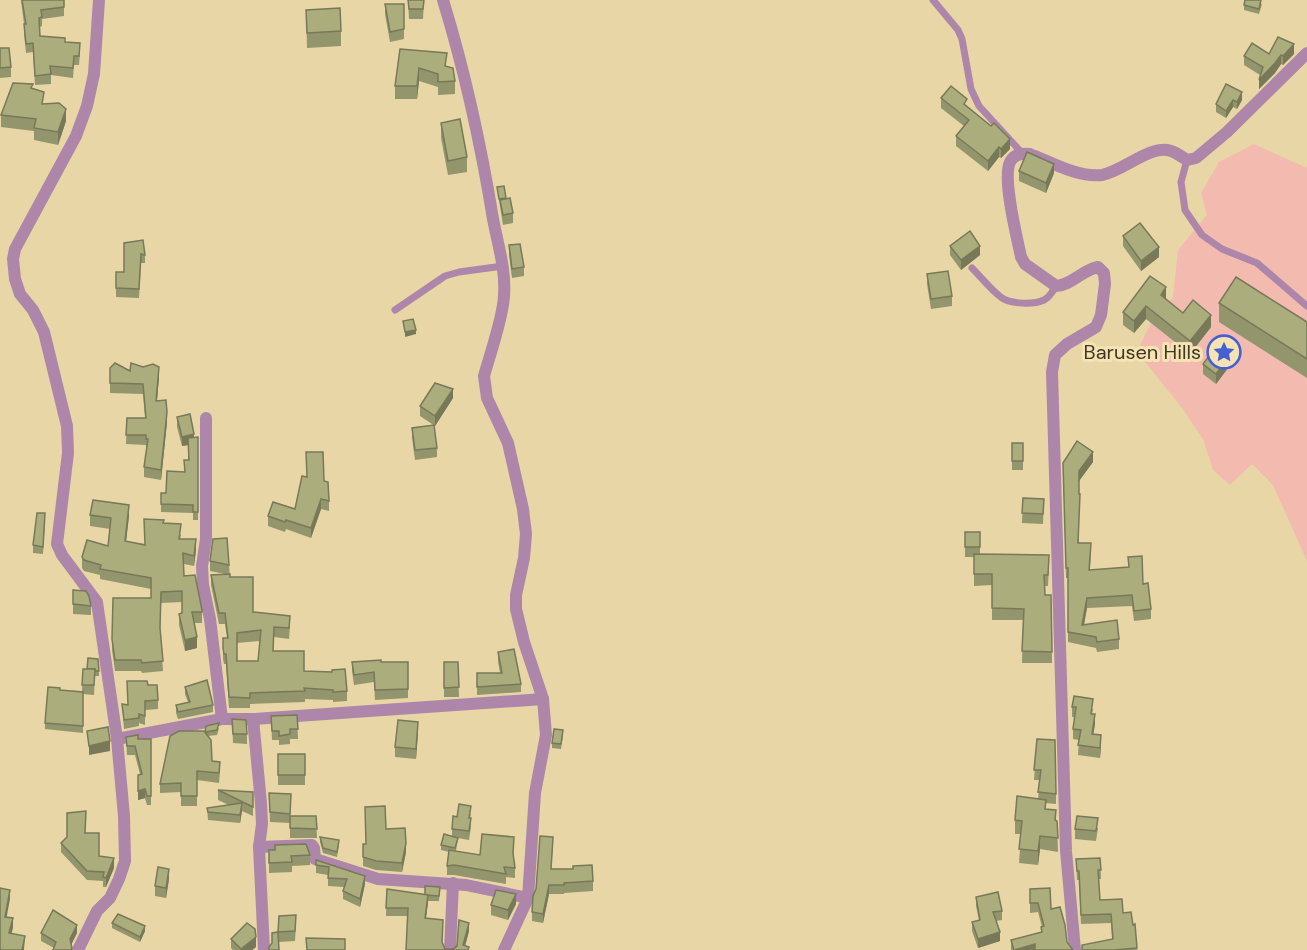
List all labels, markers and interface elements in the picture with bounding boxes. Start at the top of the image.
place icon: Barusen Hills [1206,334,1242,370]
place label: Barusen Hills [1084,339,1201,365]

